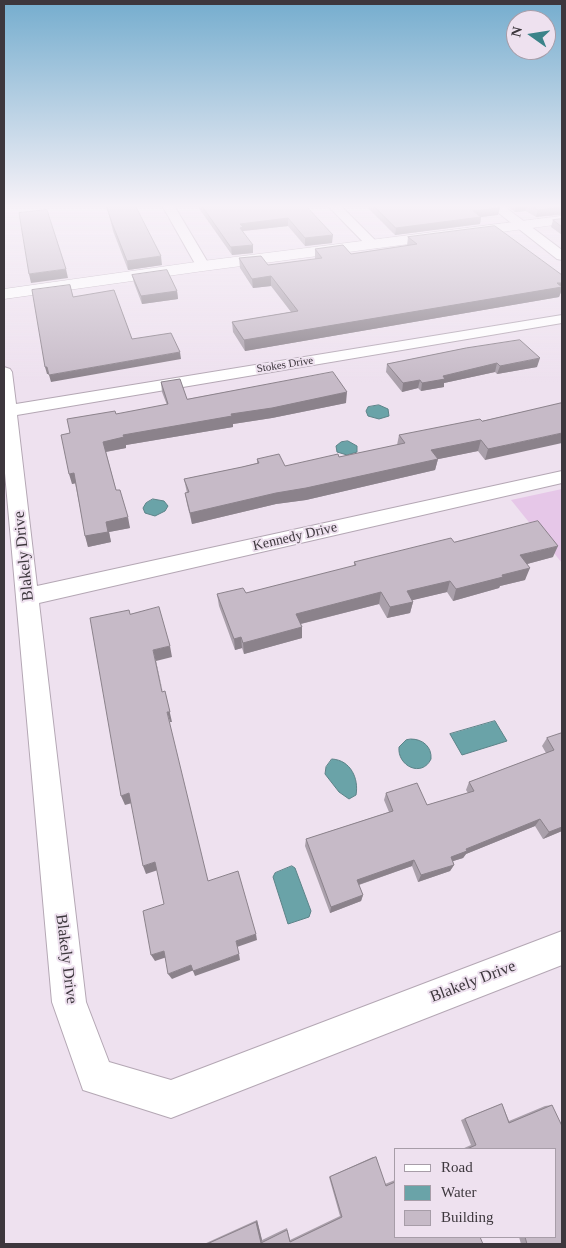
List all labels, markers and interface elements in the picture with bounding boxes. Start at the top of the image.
north arrow [506,10,556,60]
text: N [508,25,525,38]
street label: Stokes Drive [256,354,314,376]
street label: Blakely Drive [10,510,38,602]
street label: Kennedy Drive [251,519,339,555]
street label: Blakely Drive [51,913,81,1005]
street label: Blakely Drive [427,957,519,1007]
legend [394,1148,556,1238]
text: Road [441,1159,473,1175]
text: Water [441,1184,476,1200]
text: Building [441,1209,494,1225]

